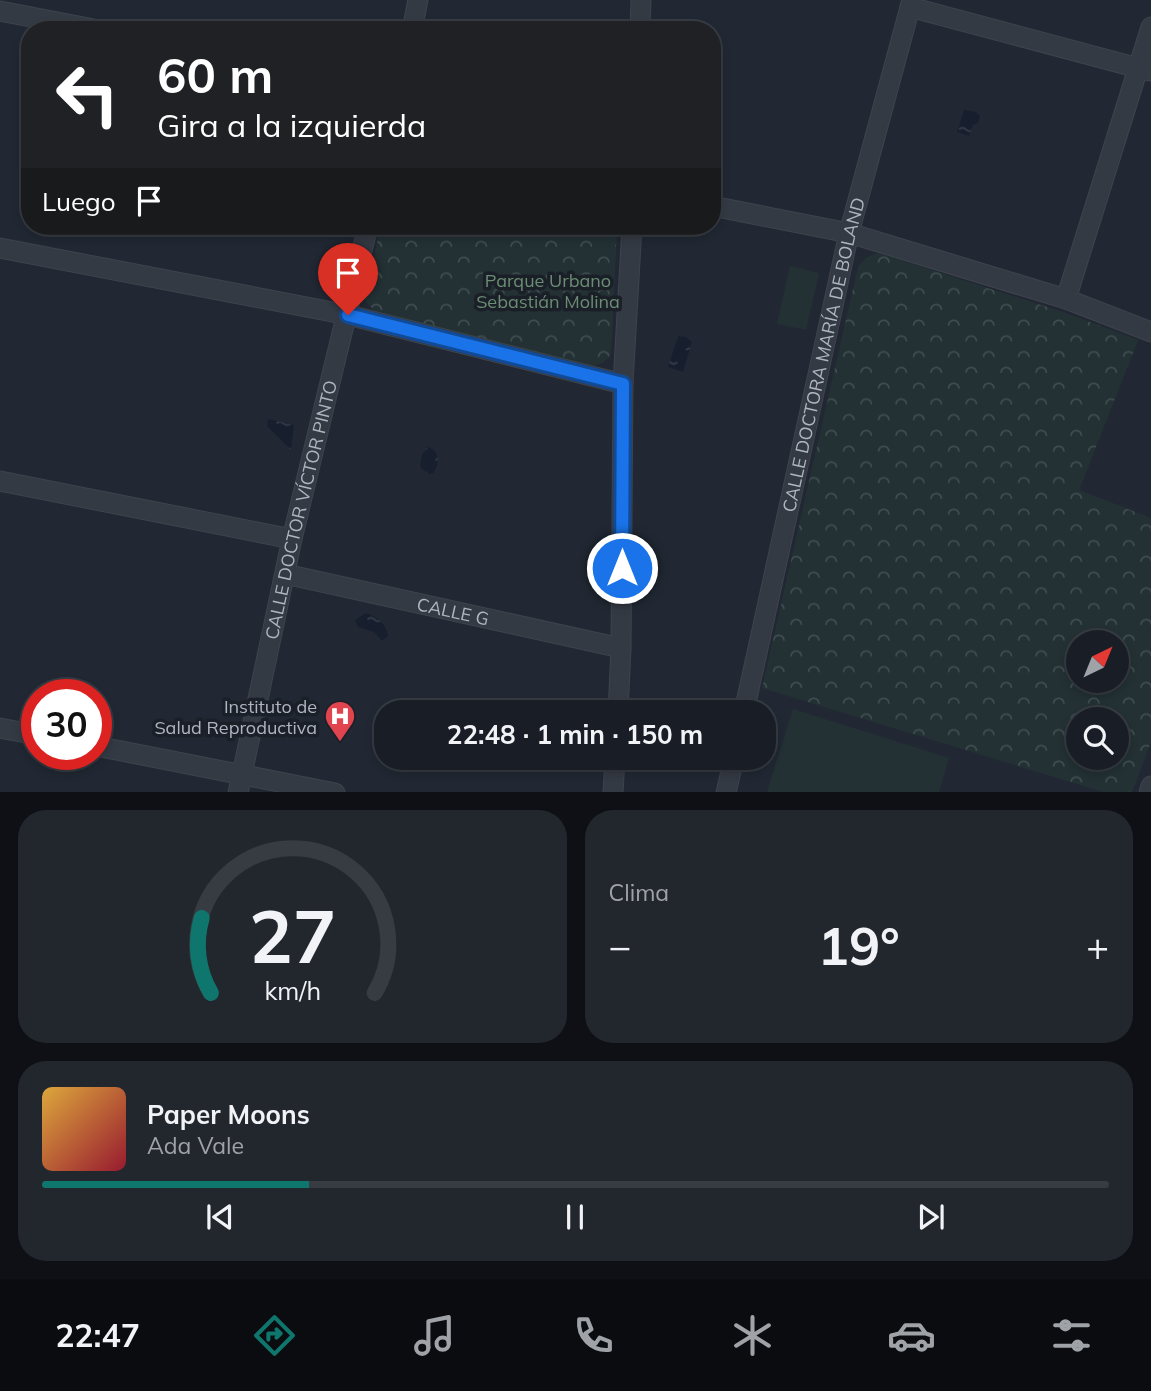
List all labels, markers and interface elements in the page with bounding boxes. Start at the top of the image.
text: 60 m [157,44,273,105]
icon: left [42,49,133,140]
text: Gira a la izquierda [157,105,426,145]
icon: arrive [130,182,168,220]
text: Luego [42,185,116,218]
street label: CALLE DOCTORA MARÍA DE BOLAND [777,195,870,514]
pin [318,243,378,315]
icon: arrive [329,254,367,292]
park label: Parque Urbano Sebastián Molina [476,269,620,313]
street label: CALLE DOCTOR VÍCTOR PINTO [259,378,342,641]
position arrow [585,531,659,605]
street label: CALLE G [415,592,491,630]
north arrow [1066,630,1129,693]
map controls [1066,630,1129,770]
speed limit sign: 30 [21,679,112,770]
place label: Instituto de Salud Reproductiva [154,695,317,739]
hospital icon: Instituto de Salud Reproductiva [323,699,357,743]
button: search [1066,707,1129,770]
text: 22:48 · 1 min · 150 m [447,718,703,751]
text: Clima [609,878,669,907]
text: 27 [249,890,336,981]
text: 19° [818,913,900,978]
text: − [609,922,631,970]
text: + [1086,922,1109,970]
text: km/h [264,974,321,1005]
text: Paper Moons [147,1098,310,1131]
text: Ada Vale [147,1131,244,1160]
icon: previous [201,1198,239,1236]
icon: pause [556,1198,594,1236]
icon: next [912,1198,950,1236]
icon: directions [250,1311,299,1360]
icon: music [410,1311,459,1360]
icon: phone [569,1311,618,1360]
icon: climate [728,1311,777,1360]
icon: car [887,1311,936,1360]
icon: filters [1047,1311,1096,1360]
text: 22:47 [55,1315,140,1355]

